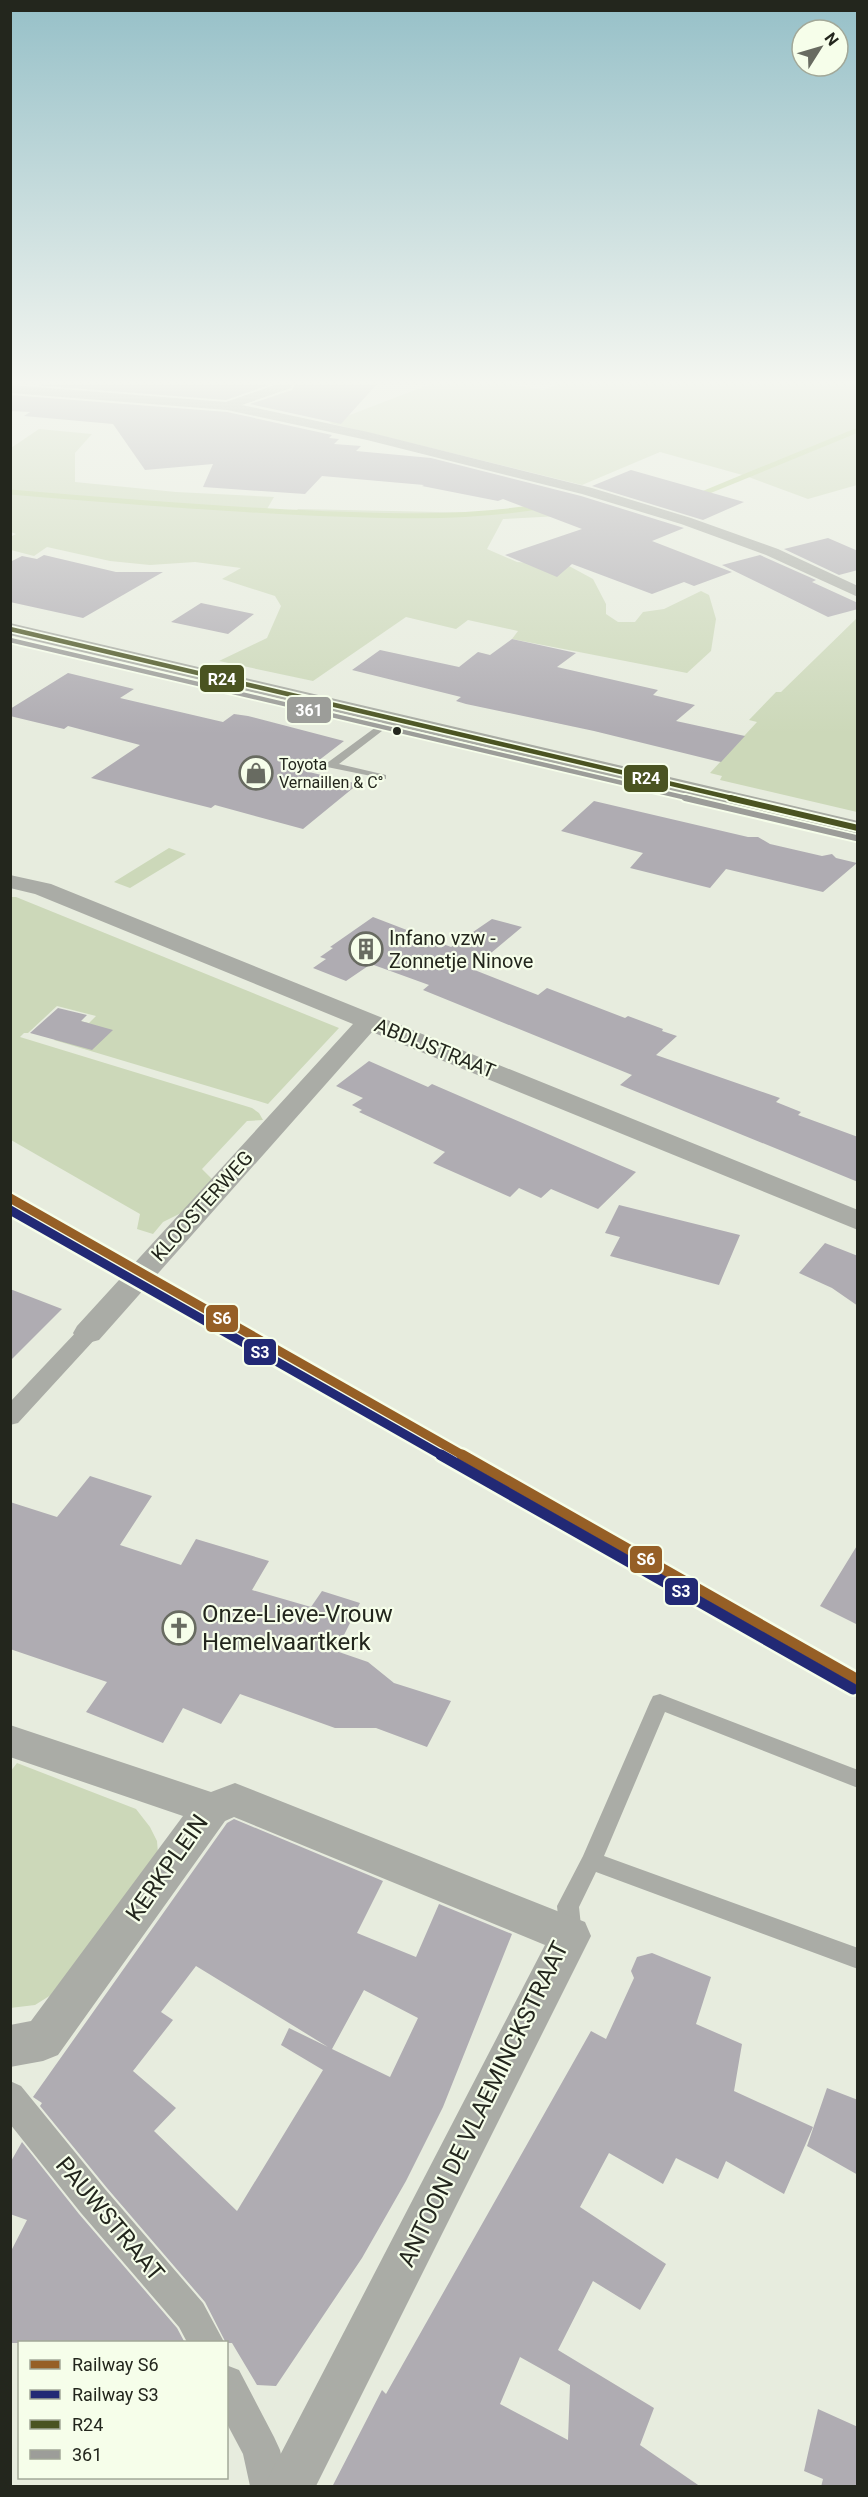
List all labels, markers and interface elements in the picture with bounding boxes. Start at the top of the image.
north arrow [790,18,850,78]
text: N [821,29,843,50]
line badge: R24 [199,664,245,693]
text: R24 [208,670,236,689]
line badge: 361 [286,696,332,724]
text: 361 [295,701,323,720]
unlabelled marker [391,725,403,737]
shop icon: Toyota Vernaillen & C° [238,755,274,791]
place label: Toyota Vernaillen & C° [279,755,384,792]
line badge: R24 [623,764,669,793]
text: R24 [632,769,660,788]
place label: Infano vzw - Zonnetje Ninove [389,926,533,973]
building icon: Infano vzw - Zonnetje Ninove [348,931,384,967]
street label: ABDIJSTRAAT [371,1013,499,1083]
street label: KLOOSTERWEG [146,1146,258,1266]
line badge: S6 [205,1304,239,1333]
text: S6 [212,1309,232,1328]
line badge: S3 [243,1338,277,1366]
text: S3 [250,1343,270,1362]
line badge: S6 [629,1545,663,1574]
text: S6 [636,1550,656,1569]
line badge: S3 [664,1577,699,1606]
text: S3 [671,1582,691,1601]
place label: Onze-Lieve-Vrouw Hemelvaartkerk [202,1600,393,1656]
church icon: Onze-Lieve-Vrouw Hemelvaartkerk [161,1610,197,1646]
street label: KERKPLEIN [120,1809,214,1927]
street label: ANTOON DE VLAEMINCKSTRAAT [392,1937,574,2271]
street label: PAUWSTRAAT [50,2151,170,2287]
legend [18,2341,228,2479]
text: Railway S6 [72,2354,159,2375]
text: Railway S3 [72,2384,159,2405]
text: R24 [72,2414,103,2435]
text: 361 [72,2444,102,2465]

